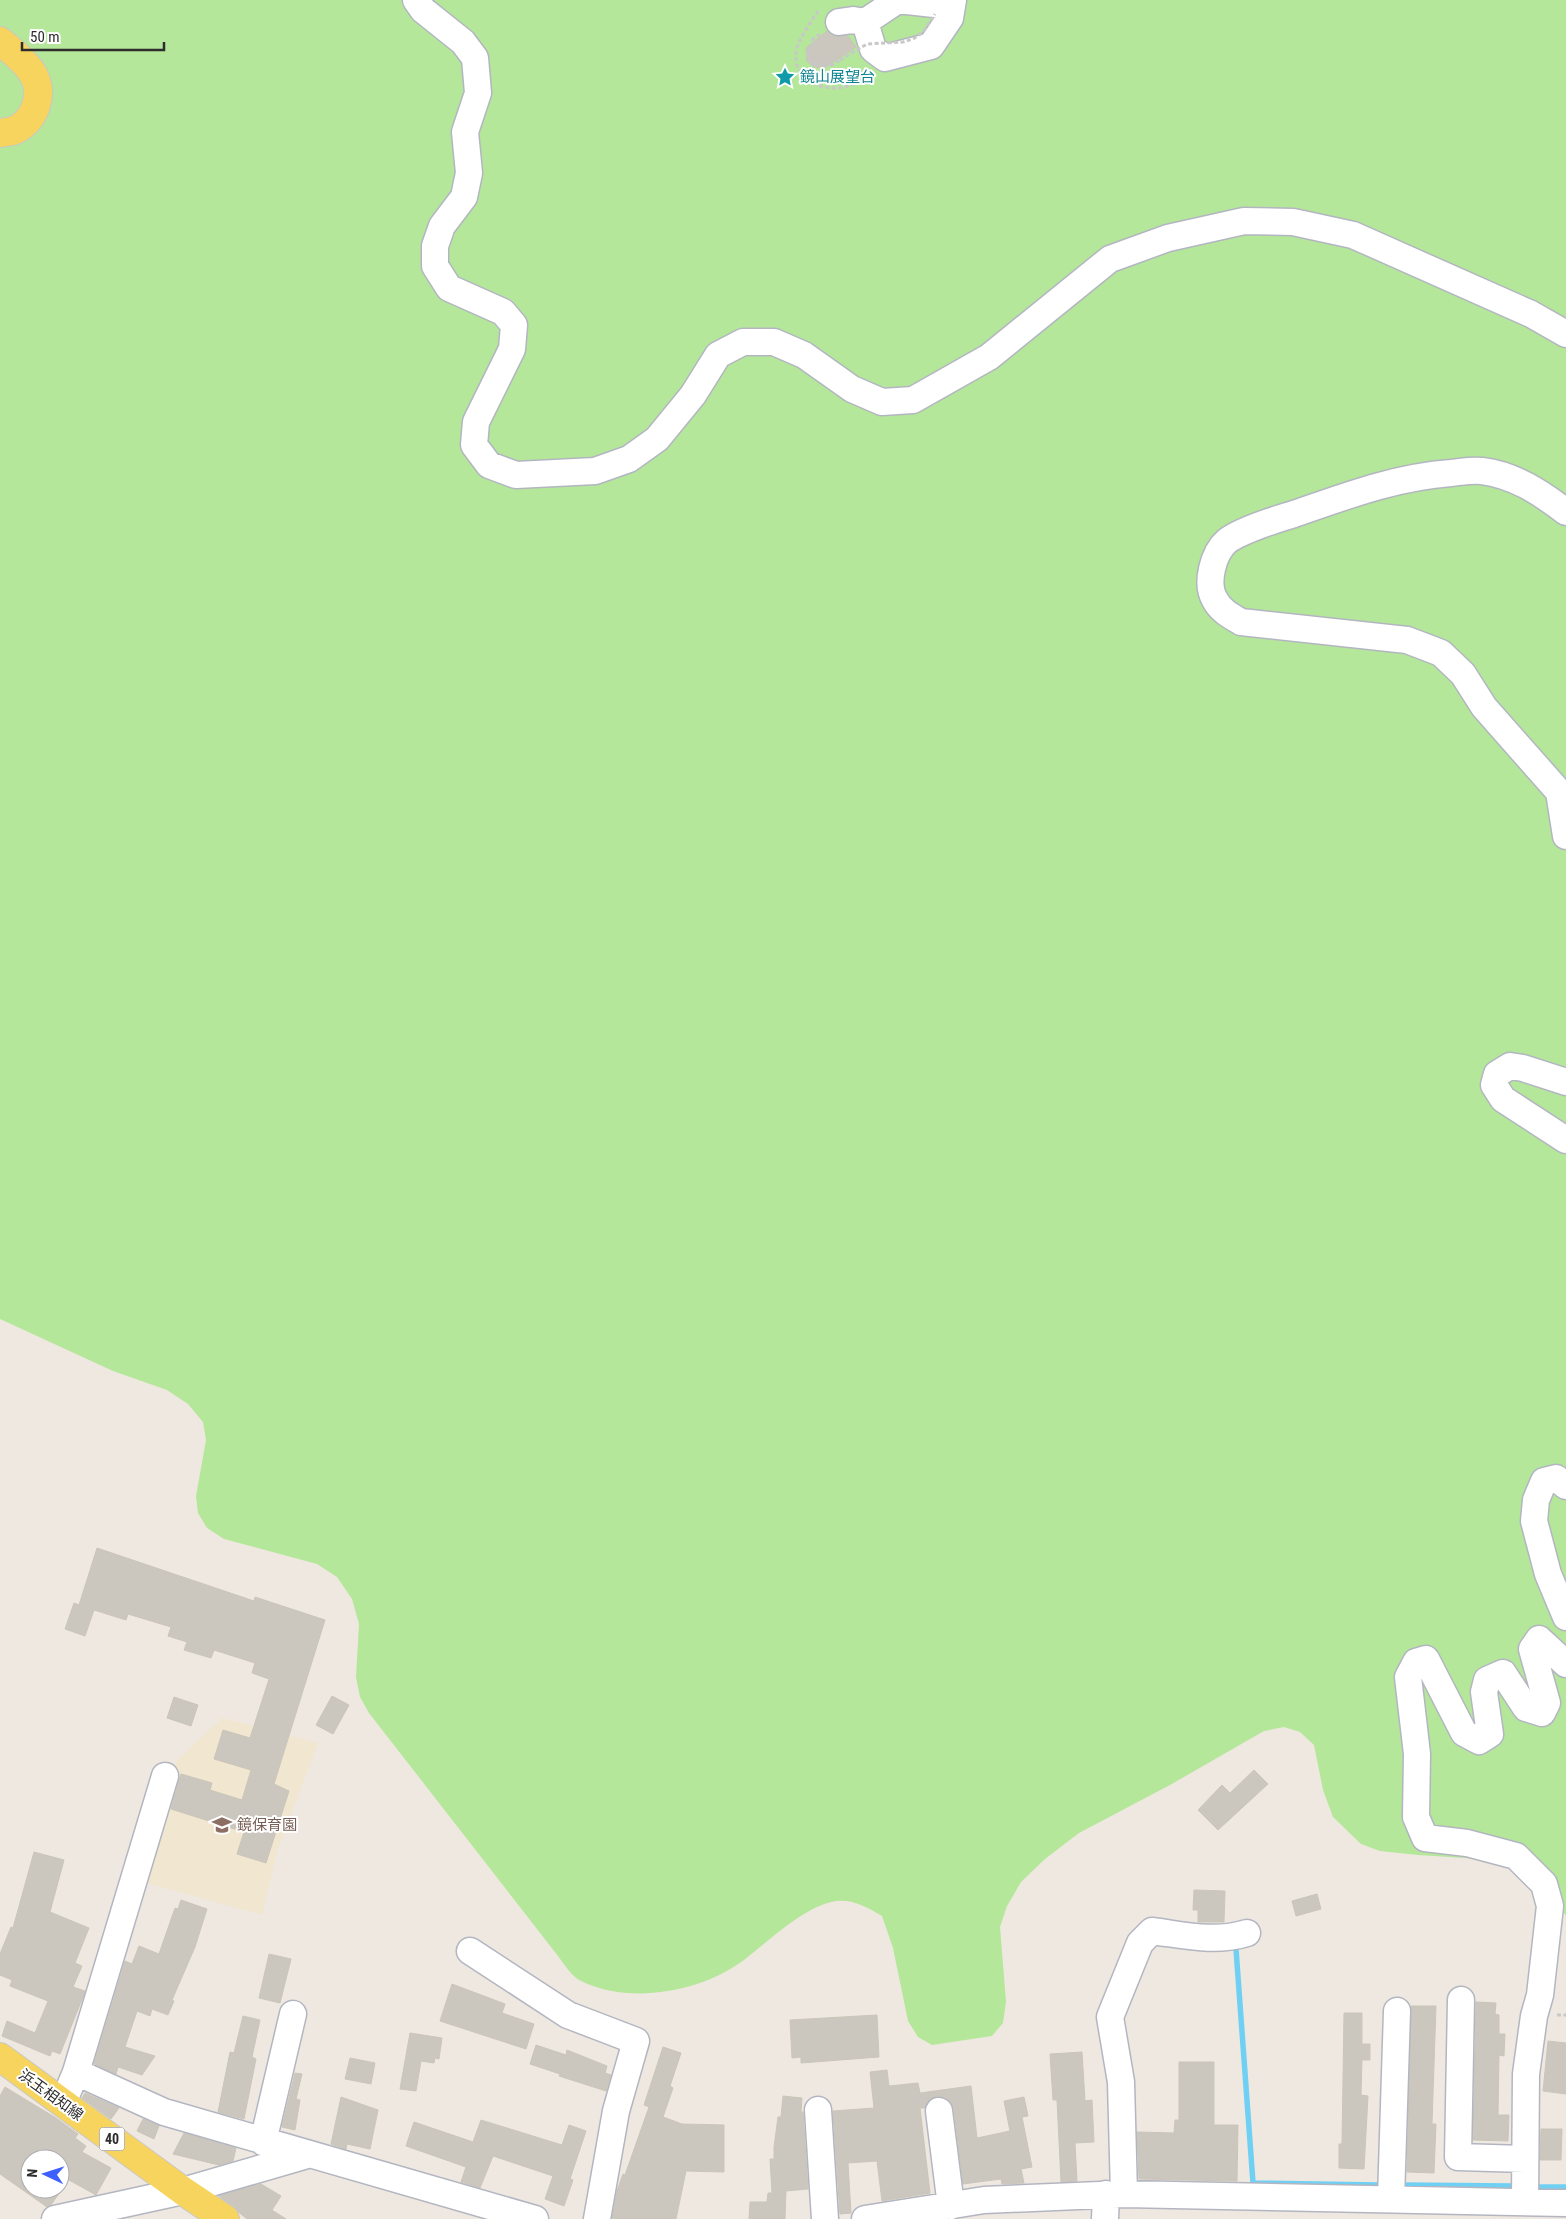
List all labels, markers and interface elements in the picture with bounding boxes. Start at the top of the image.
scale bar [22,20,165,52]
text: 50 m [30,28,60,46]
place icon: 鏡山展望台 [774,66,796,88]
place label: 鏡山展望台 [800,68,875,86]
school or university icon: 鏡保育園 [211,1814,233,1836]
place label: 鏡保育園 [237,1816,297,1834]
street label: 浜玉相知線 [15,2066,87,2124]
road number: 40 [100,2128,124,2150]
north arrow [20,2149,70,2199]
text: N [24,2168,40,2178]

